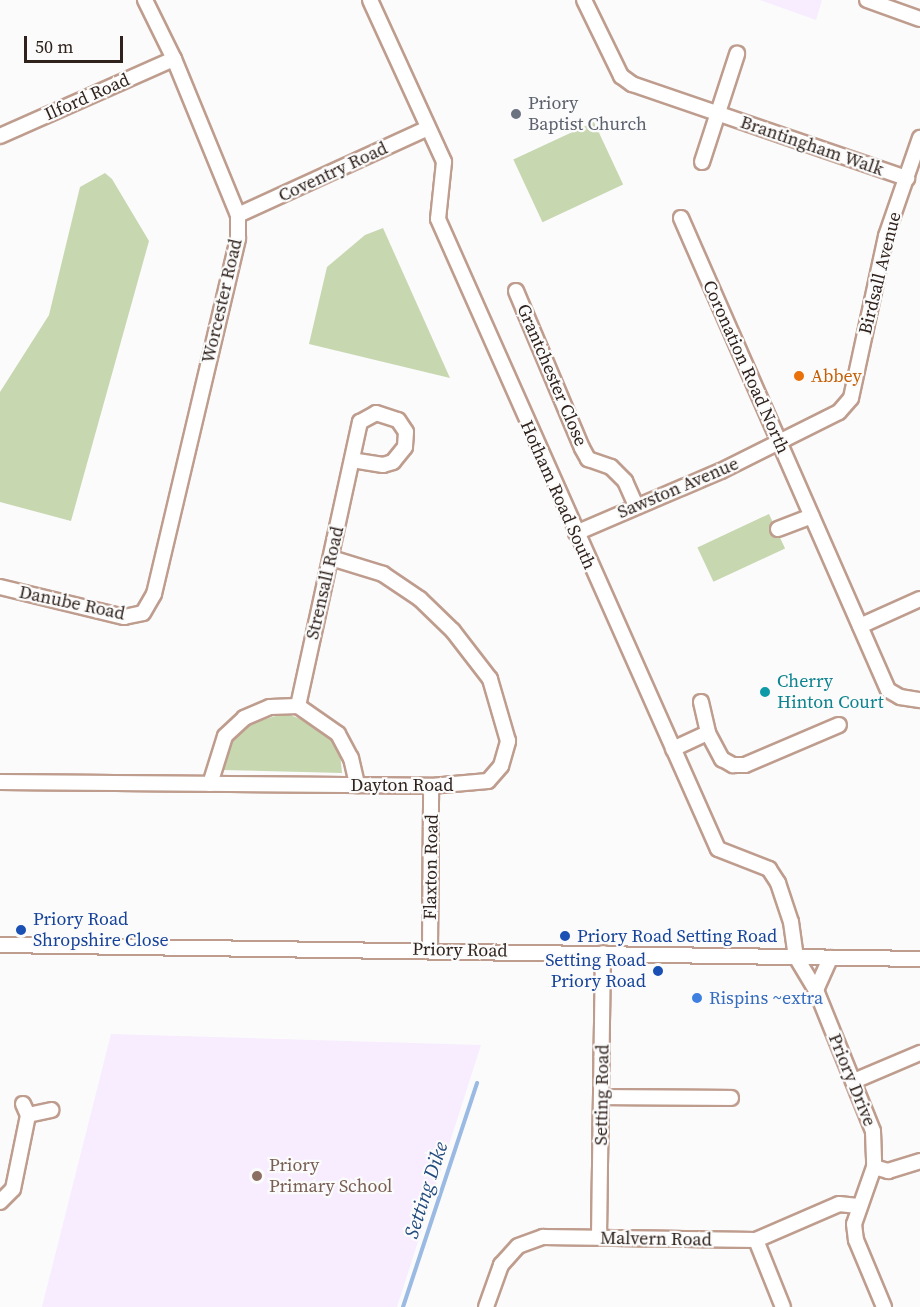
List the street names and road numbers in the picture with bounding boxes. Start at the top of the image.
street label: Ilford Road [41,69,133,125]
street label: Brantingham Walk [737,111,887,181]
street label: Coventry Road [275,137,391,207]
street label: Birdsall Avenue [854,210,906,336]
street label: Worcester Road [197,237,247,365]
street label: Coronation Road North [698,277,794,457]
street label: Grantchester Close [512,301,592,449]
street label: Hotham Road South [515,417,601,573]
street label: Sawston Avenue [614,453,742,523]
street label: Strensall Road [302,524,348,642]
street label: Danube Road [17,581,127,625]
street label: Dayton Road [351,774,453,796]
street label: Flaxton Road [419,814,443,920]
street label: Priory Road [412,938,508,962]
street label: Priory Drive [824,1031,880,1129]
street label: Setting Road [590,1044,614,1146]
street label: Malvern Road [600,1227,712,1251]

